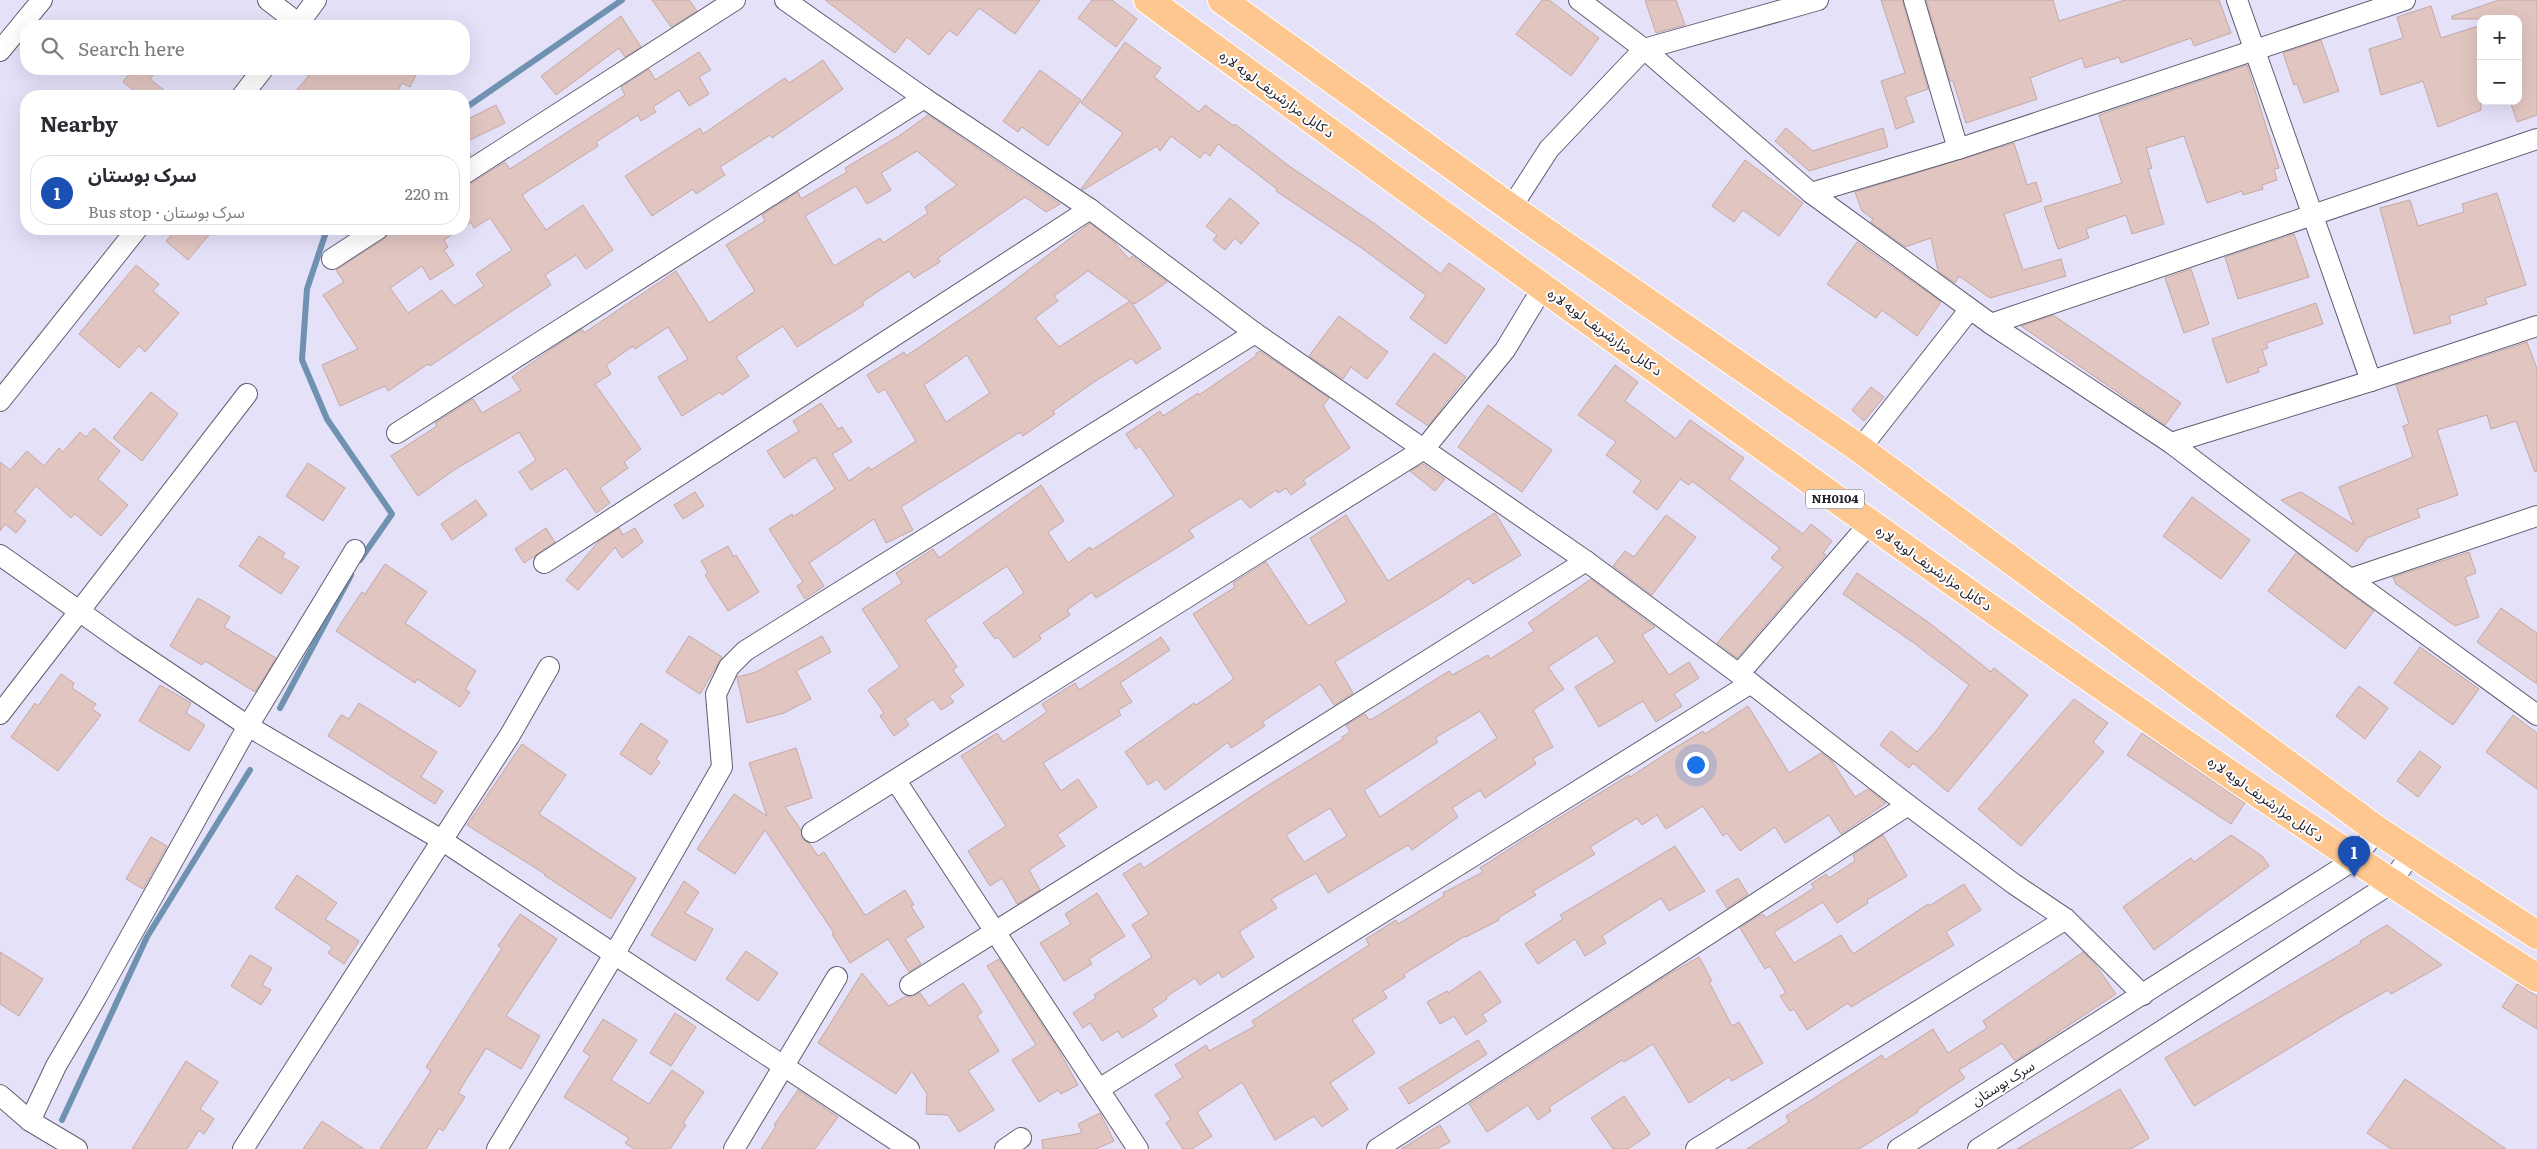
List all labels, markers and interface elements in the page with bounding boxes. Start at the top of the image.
map controls [2477,15,2522,105]
button: + [2477,15,2522,60]
search box [20,20,470,75]
icon: search [38,34,66,62]
text: Search here [78,34,185,62]
street label: د کابل مزارشریف لویه لاره [1216,45,1339,142]
button: − [2477,60,2522,105]
text: Nearby [40,107,118,138]
text: سرک بوستان [88,160,197,188]
text: 1 [54,181,60,205]
text: 220 m [405,181,449,205]
text: Bus stop · سرک بوستان [88,199,245,223]
street label: د کابل مزارشریف لویه لاره [1544,283,1667,380]
road number: NH0104 [1806,489,1864,508]
street label: د کابل مزارشریف لویه لاره [1872,520,1997,615]
street label: د کابل مزارشریف لویه لاره [2204,751,2329,846]
your location [1683,752,1709,778]
pin: 1 [2338,836,2370,877]
street label: سرک بوستان [1967,1055,2038,1110]

